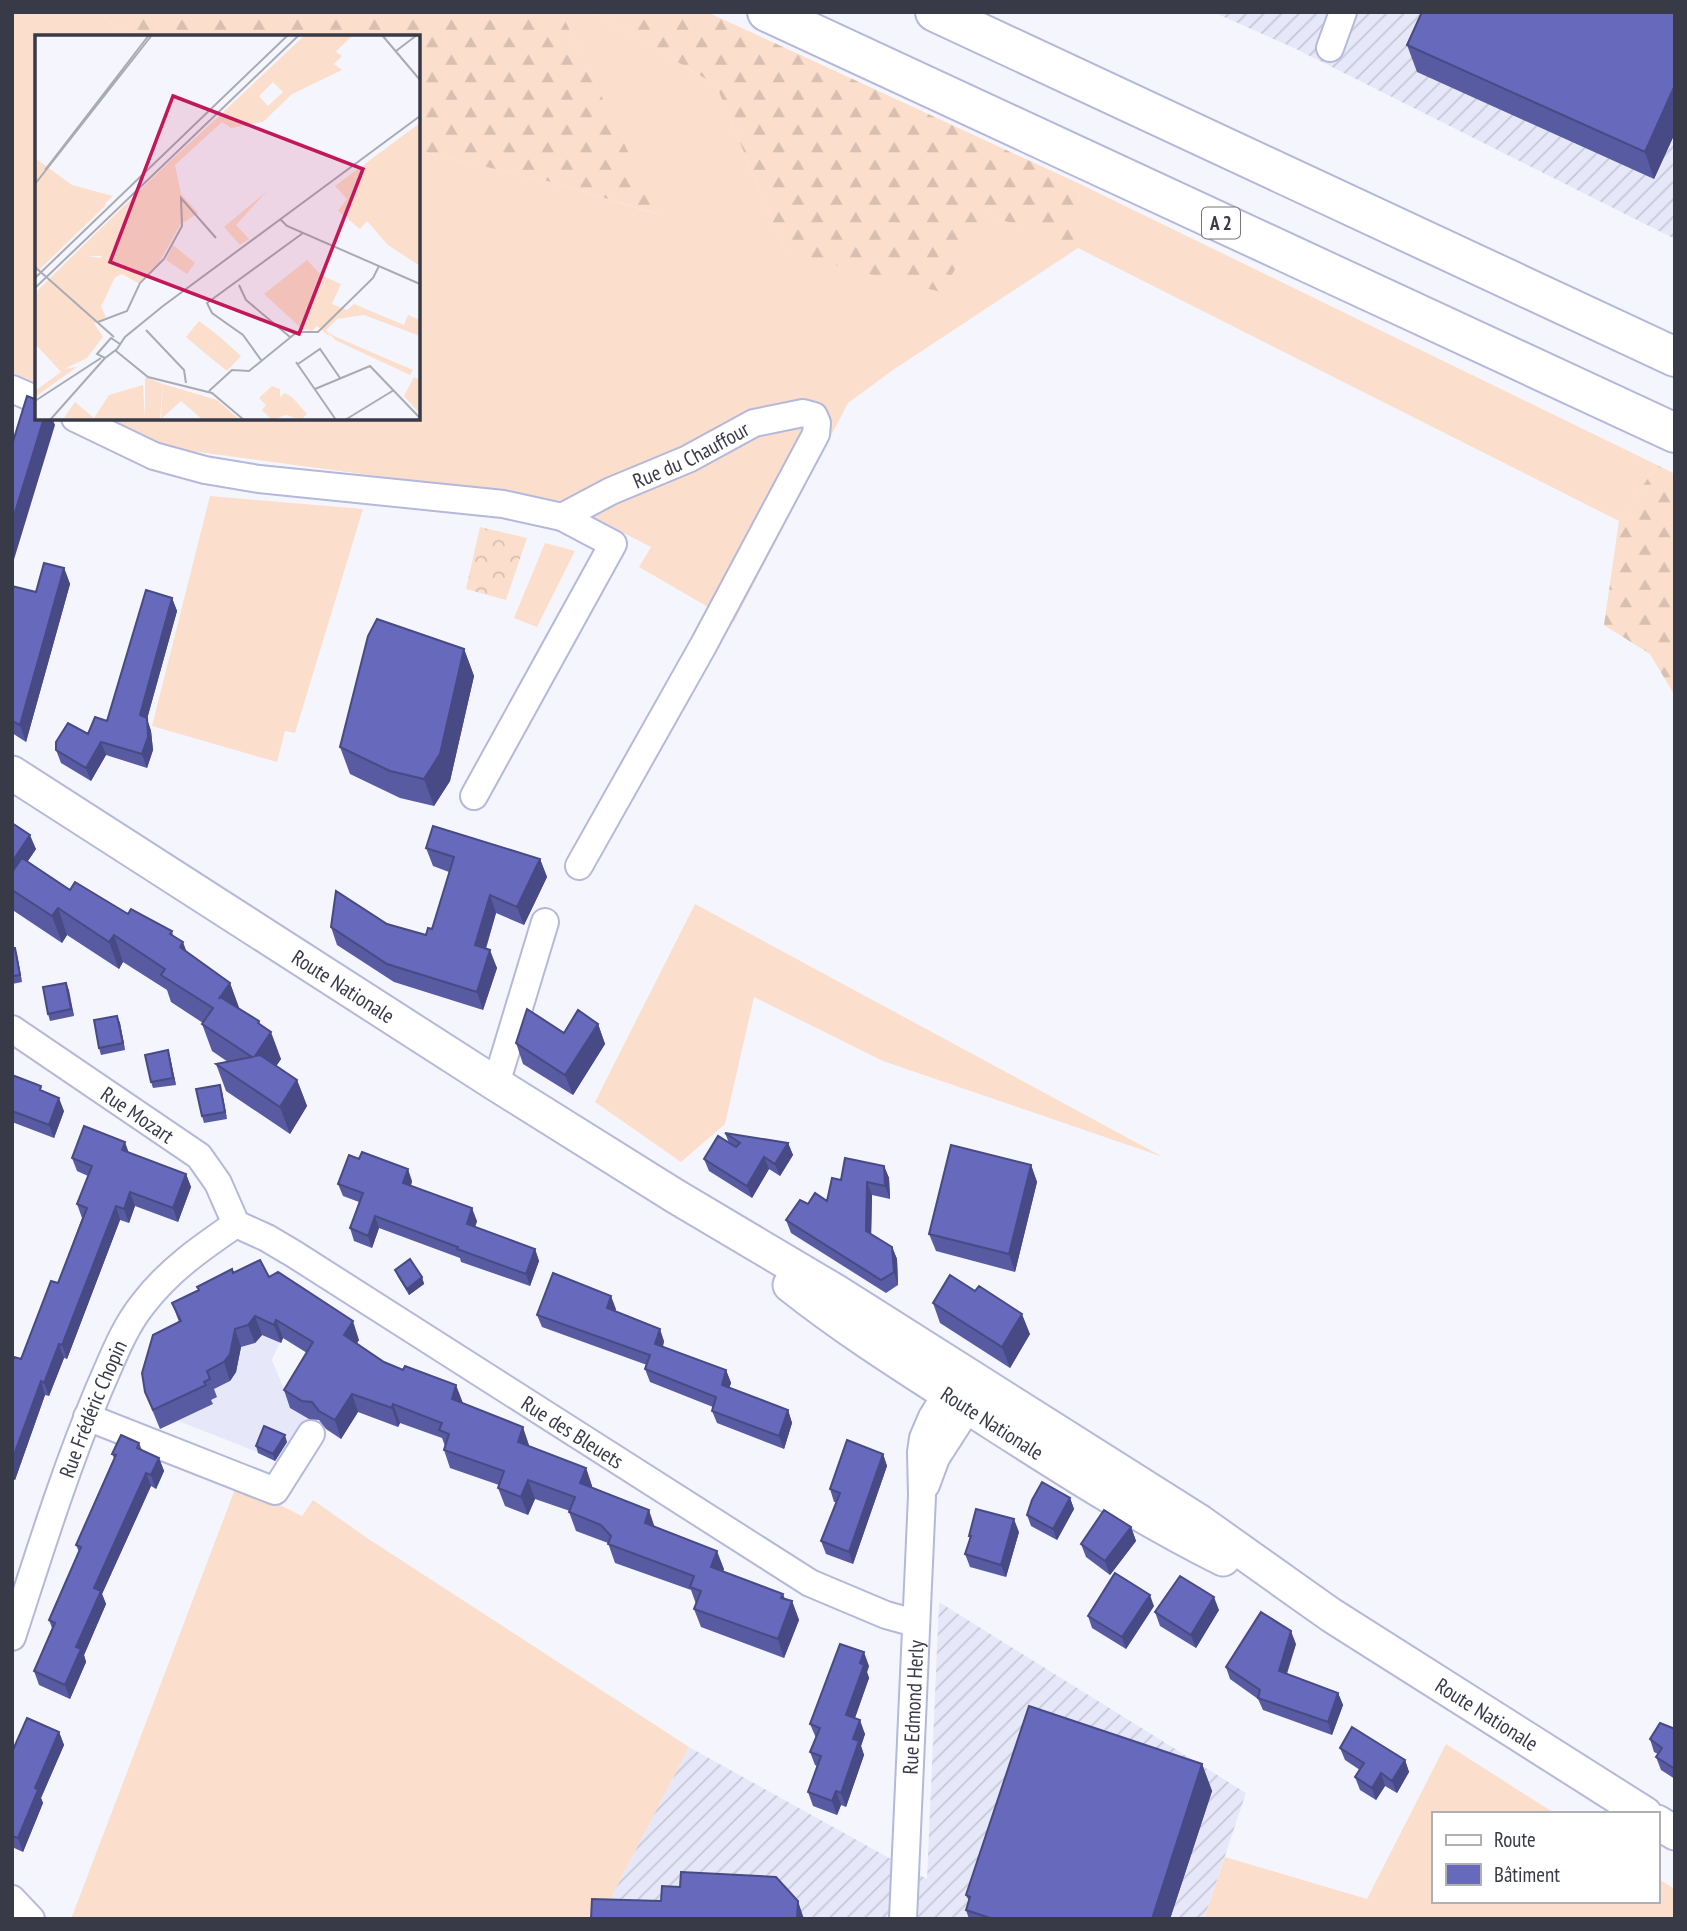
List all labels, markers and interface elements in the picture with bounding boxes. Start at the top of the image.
inset map [35,35,420,420]
road number: A 2 [1202,208,1240,238]
street label: Rue du Chauffour [628,415,754,494]
street label: Route Nationale [287,943,400,1029]
street label: Rue Mozart [96,1080,180,1149]
street label: Rue Frédéric Chopin [53,1336,132,1481]
street label: Route Nationale [936,1380,1049,1465]
street label: Rue des Bleuets [517,1389,629,1474]
street label: Rue Edmond Herly [896,1639,929,1775]
street label: Route Nationale [1431,1671,1544,1757]
legend [1432,1812,1659,1903]
text: Route [1494,1826,1536,1853]
text: Bâtiment [1494,1861,1560,1888]

